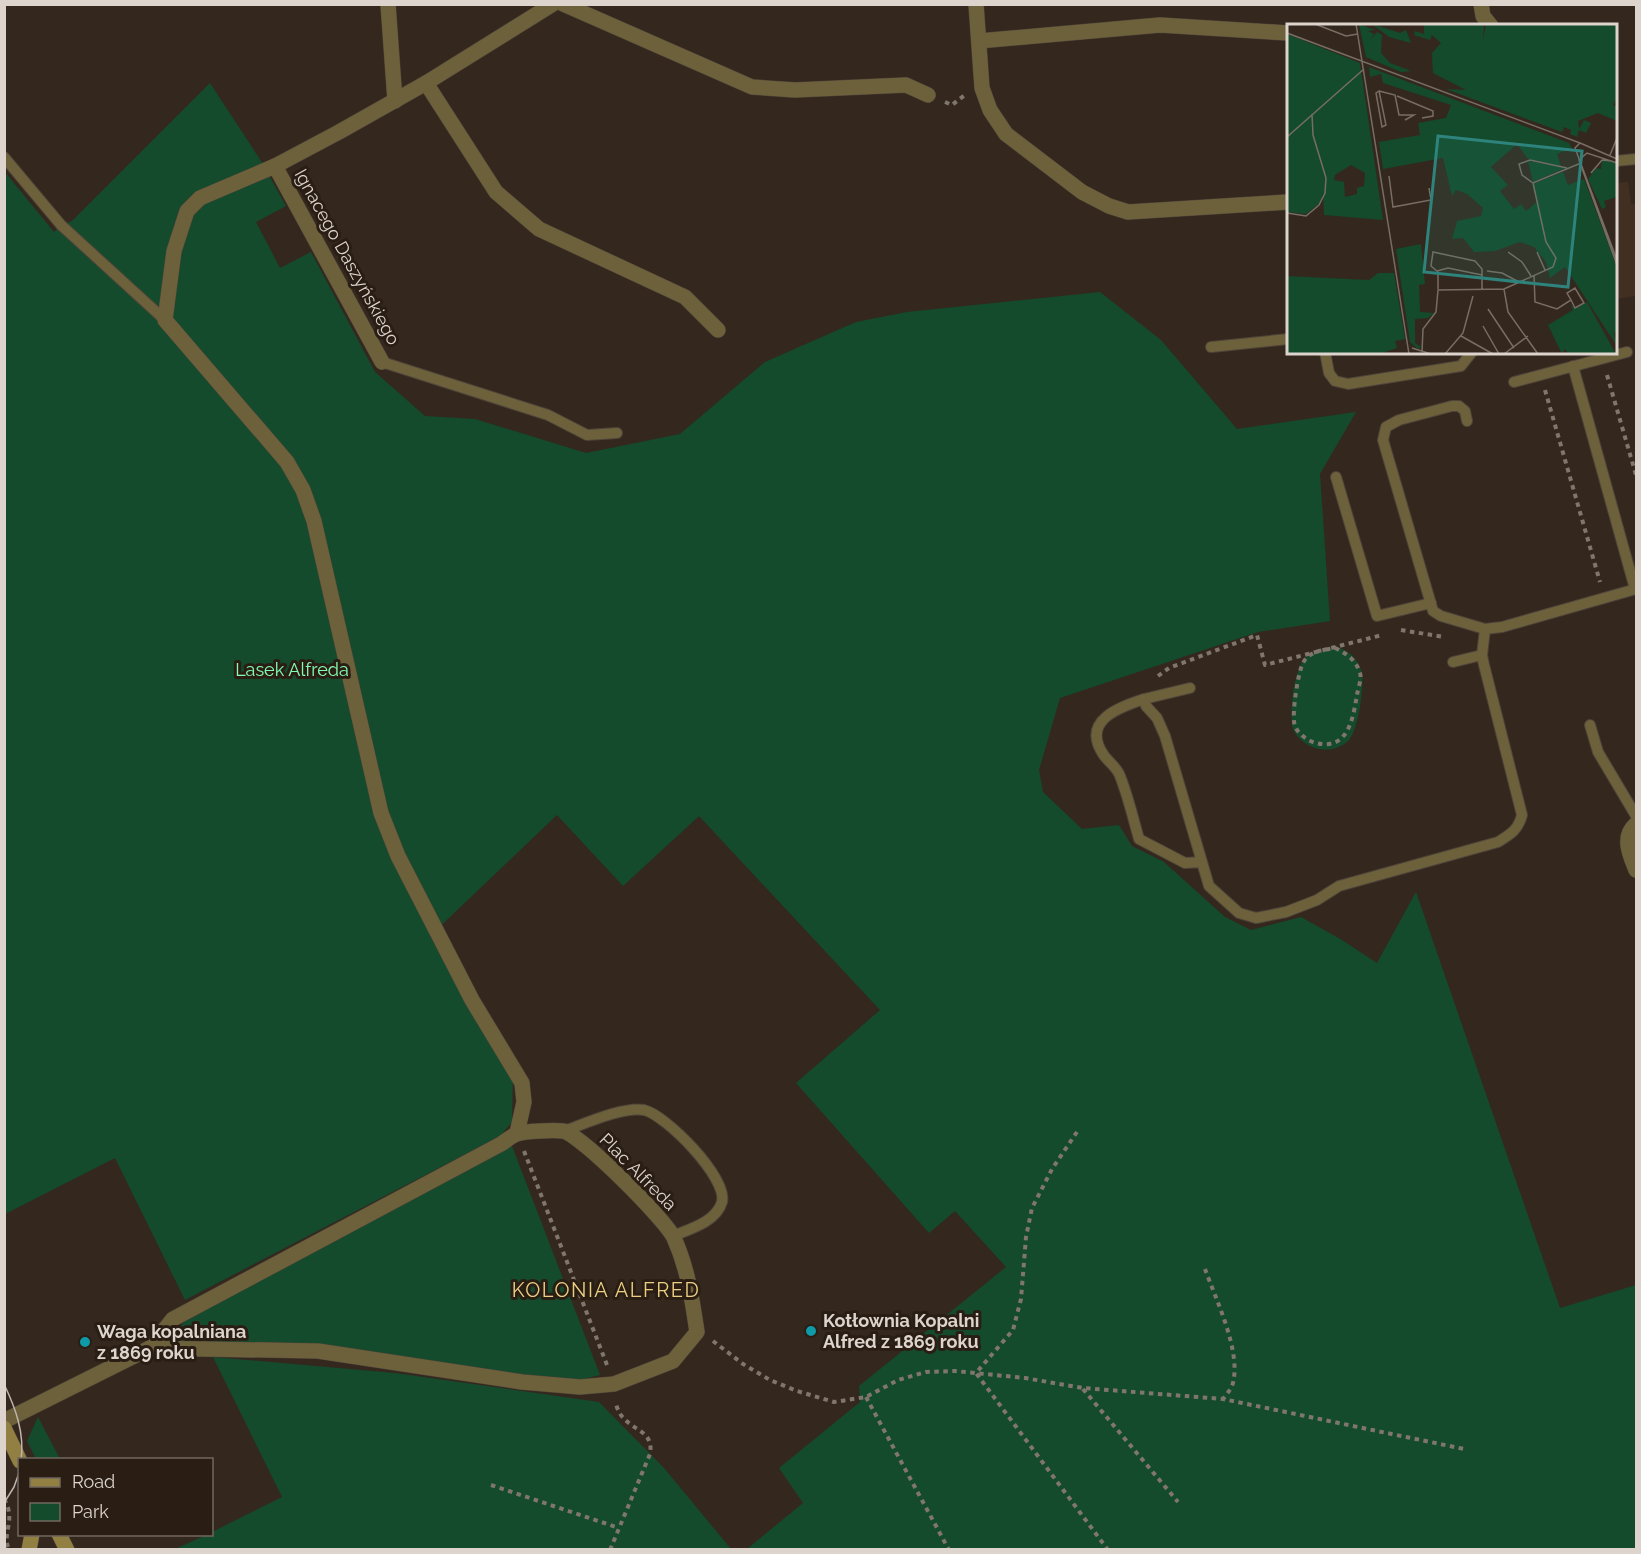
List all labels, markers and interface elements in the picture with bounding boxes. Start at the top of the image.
inset map [1287,24,1617,354]
street label: Ignacego Daszyńskiego [290,165,405,348]
park label: Lasek Alfreda [235,659,349,680]
street label: Plac Alfreda [595,1129,681,1215]
district label: KOLONIA ALFRED [512,1278,700,1302]
place label: Kotłownia Kopalni Alfred z 1869 roku [823,1310,979,1352]
place label: Waga kopalniana z 1869 roku [97,1321,246,1363]
marker: Kotłownia Kopalni Alfred z 1869 roku [804,1324,818,1338]
marker: Waga kopalniana z 1869 roku [78,1335,92,1349]
legend [18,1458,213,1536]
text: Road [72,1471,115,1492]
text: Park [72,1501,109,1522]

